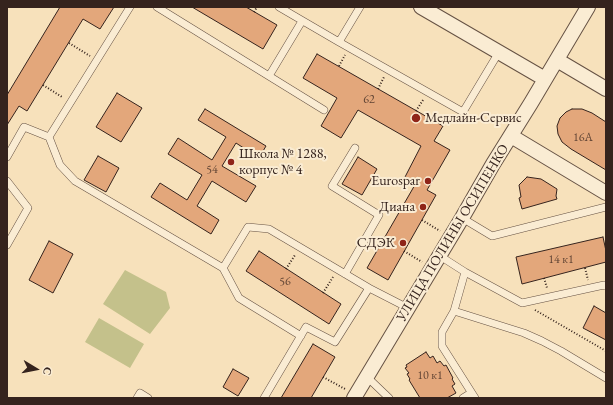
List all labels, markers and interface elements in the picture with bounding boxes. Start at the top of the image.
house number: 62 [363,93,375,107]
place label: Медлайн-Сервис [425,110,522,126]
marker: Медлайн-Сервис [410,112,422,124]
house number: 16А [573,131,593,145]
street label: УЛИЦА ПОЛИНЫ ОСИПЕНКО [393,141,513,325]
place label: Школа № 1288, корпус № 4 [239,146,327,178]
marker: Школа № 1288, корпус № 4 [226,157,236,167]
house number: 54 [206,163,218,177]
place label: Eurospar [371,173,420,189]
marker: Eurospar [423,176,433,186]
place label: Диана [379,199,415,215]
marker: Диана [418,202,428,212]
place label: СДЭК [357,235,395,251]
marker: СДЭК [398,238,408,248]
house number: 14 к1 [548,253,574,267]
house number: 56 [279,275,291,289]
north arrow [16,349,56,389]
text: С [40,366,55,376]
house number: 10 к1 [417,369,443,383]

